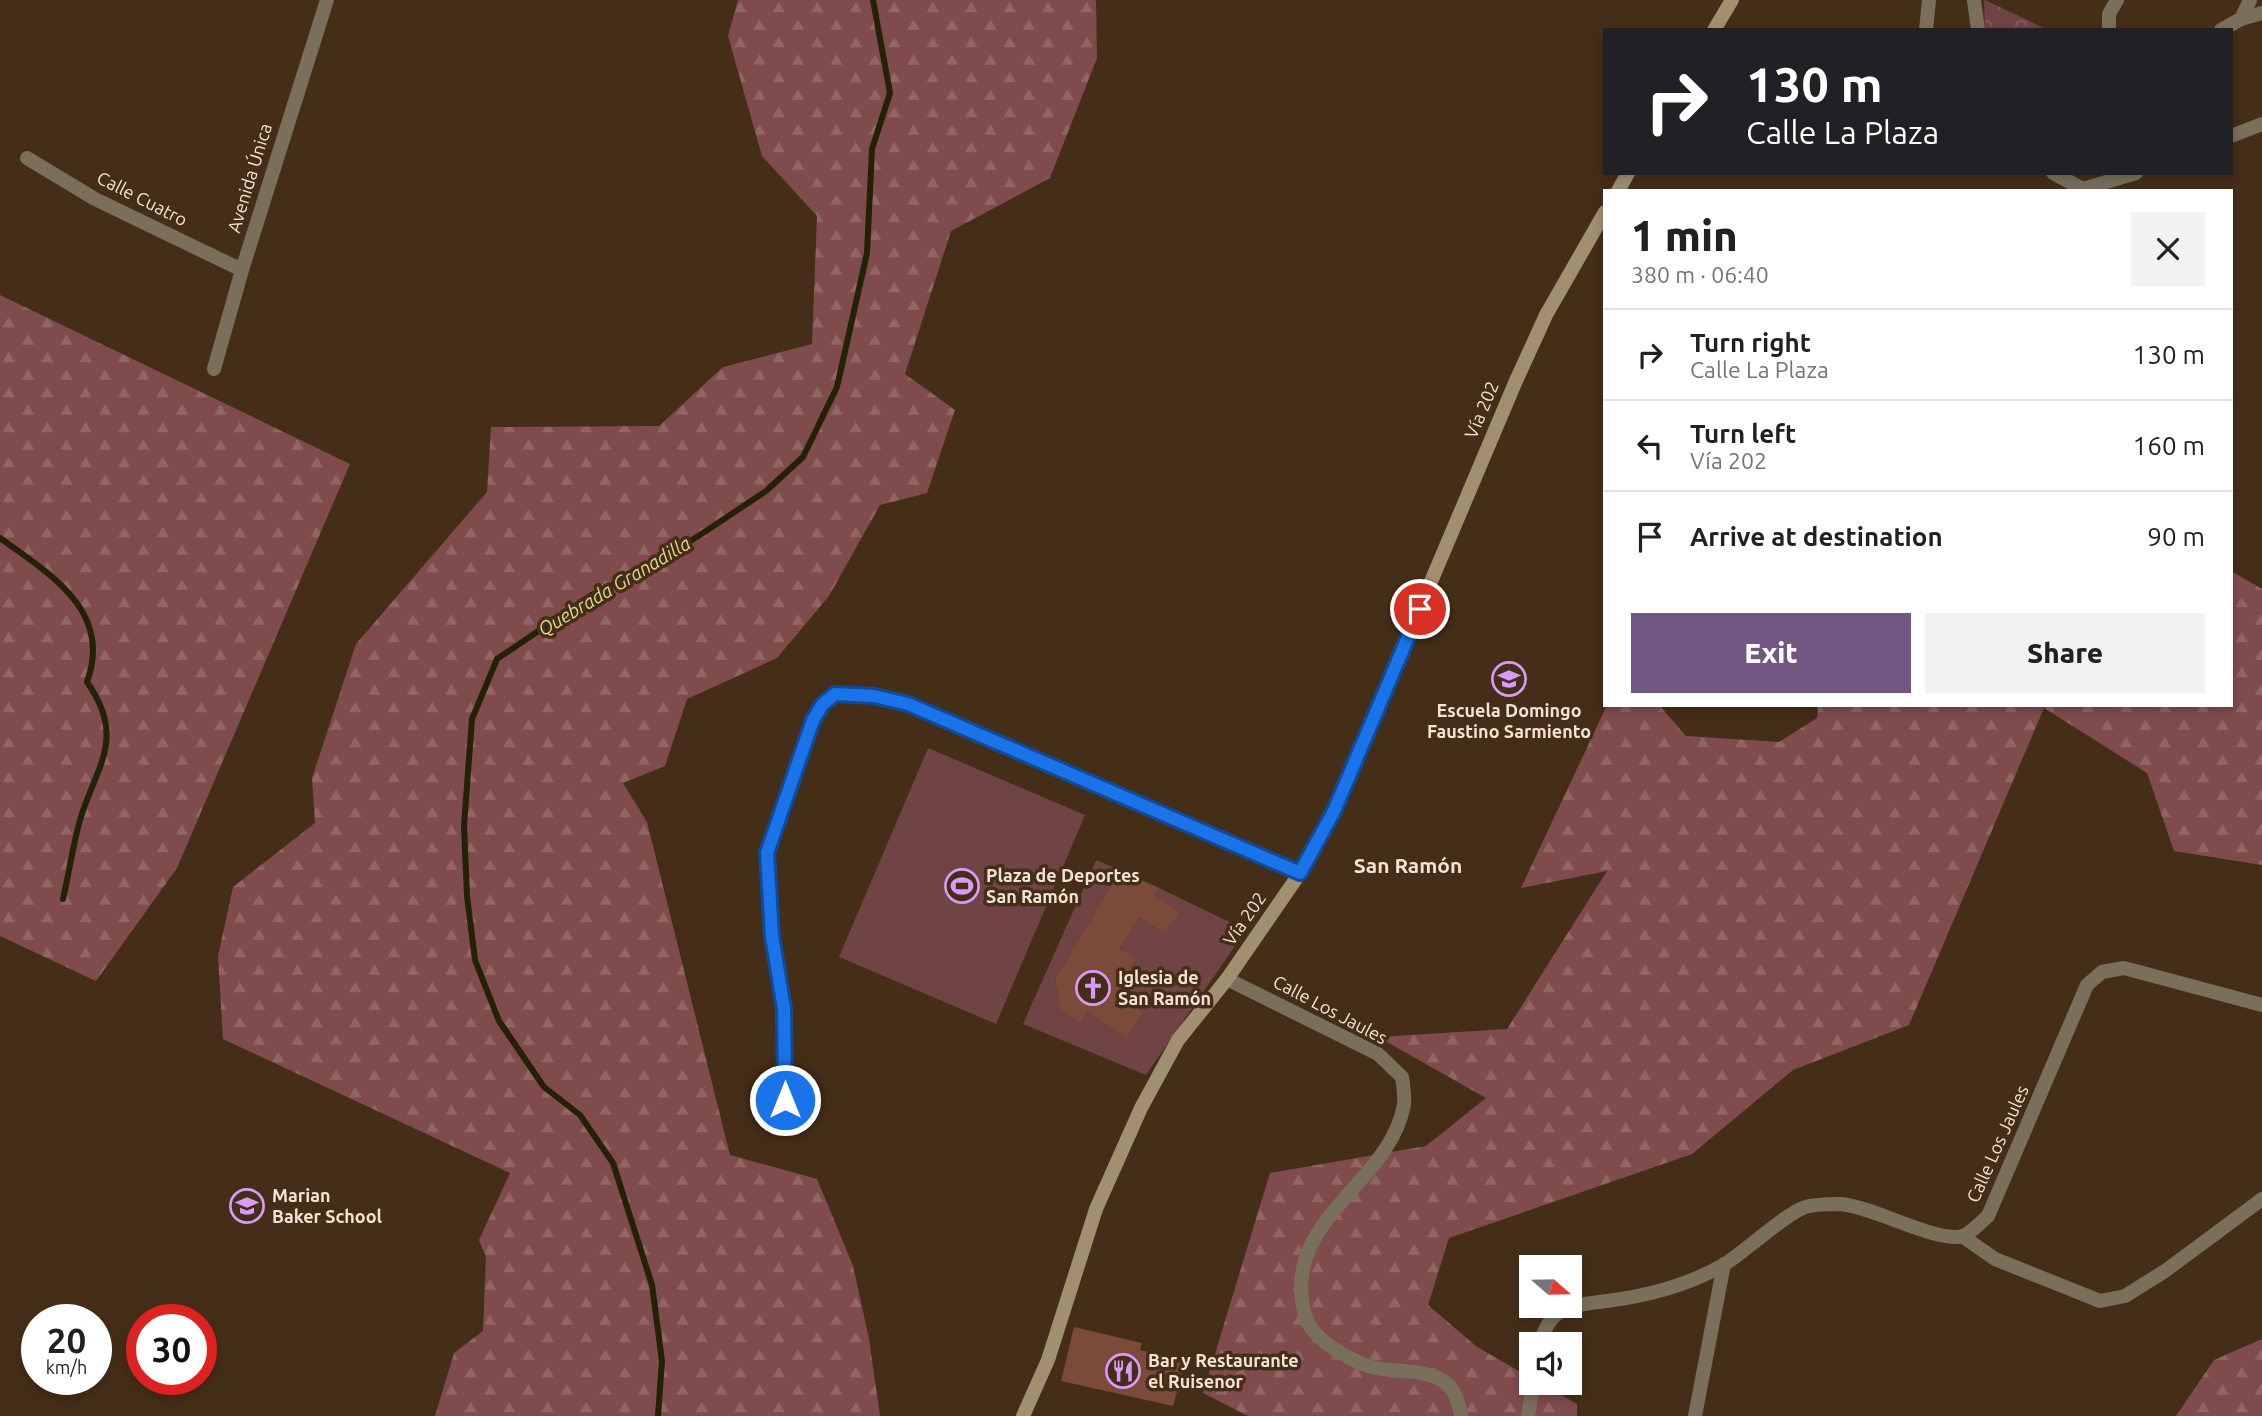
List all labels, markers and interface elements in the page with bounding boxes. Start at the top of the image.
icon: right [1631,56,1722,147]
text: 130 m [1746,56,1883,111]
text: Calle La Plaza [1746,114,1939,150]
street label: Avenida Única [222,120,275,235]
street label: Calle Cuatro [94,167,191,229]
text: 1 min [1631,212,1738,259]
button: close [2131,212,2205,286]
text: 380 m · 06:40 [1631,262,1769,287]
text: Turn right [1690,328,1811,357]
icon: right [1631,336,1669,374]
text: 130 m [2133,340,2205,369]
text: Calle La Plaza [1690,357,1829,382]
street label: Vía 202 [1460,378,1502,441]
text: Turn left [1690,419,1796,448]
icon: left [1631,427,1669,465]
text: 160 m [2133,431,2205,460]
text: Vía 202 [1690,448,1767,473]
icon: arrive [1631,518,1669,556]
text: Arrive at destination [1690,522,1943,551]
text: 90 m [2147,522,2205,551]
water label: Quebrada Granadilla [534,532,694,640]
pin [1390,579,1450,639]
icon: arrive [1401,590,1439,628]
button: Exit [1631,613,1911,693]
button: Share [1925,613,2205,693]
school or university icon: Escuela Domingo Faustino Sarmiento [1490,660,1528,698]
place label: Escuela Domingo Faustino Sarmiento [1427,700,1591,741]
district label: San Ramón [1354,853,1462,877]
place label: Plaza de Deportes San Ramón [986,865,1140,906]
sports icon: Plaza de Deportes San Ramón [943,867,981,905]
street label: Vía 202 [1219,888,1270,949]
place label: Iglesia de San Ramón [1118,967,1211,1008]
church icon: Iglesia de San Ramón [1074,969,1112,1007]
street label: Calle Los Jaules [1270,971,1391,1048]
position arrow [748,1063,822,1137]
street label: Calle Los Jaules [1962,1082,2032,1205]
place label: Marian Baker School [272,1185,383,1226]
school or university icon: Marian Baker School [228,1187,266,1225]
north arrow [1519,1255,1582,1318]
map controls [1519,1255,1582,1395]
speed limit sign: 30 [126,1304,217,1395]
text: 20 [47,1320,86,1360]
button: sound [1519,1332,1582,1395]
place label: Bar y Restaurante el Ruisenor [1148,1350,1299,1391]
restaurant icon: Bar y Restaurante el Ruisenor [1104,1352,1142,1390]
text: km/h [46,1357,87,1377]

